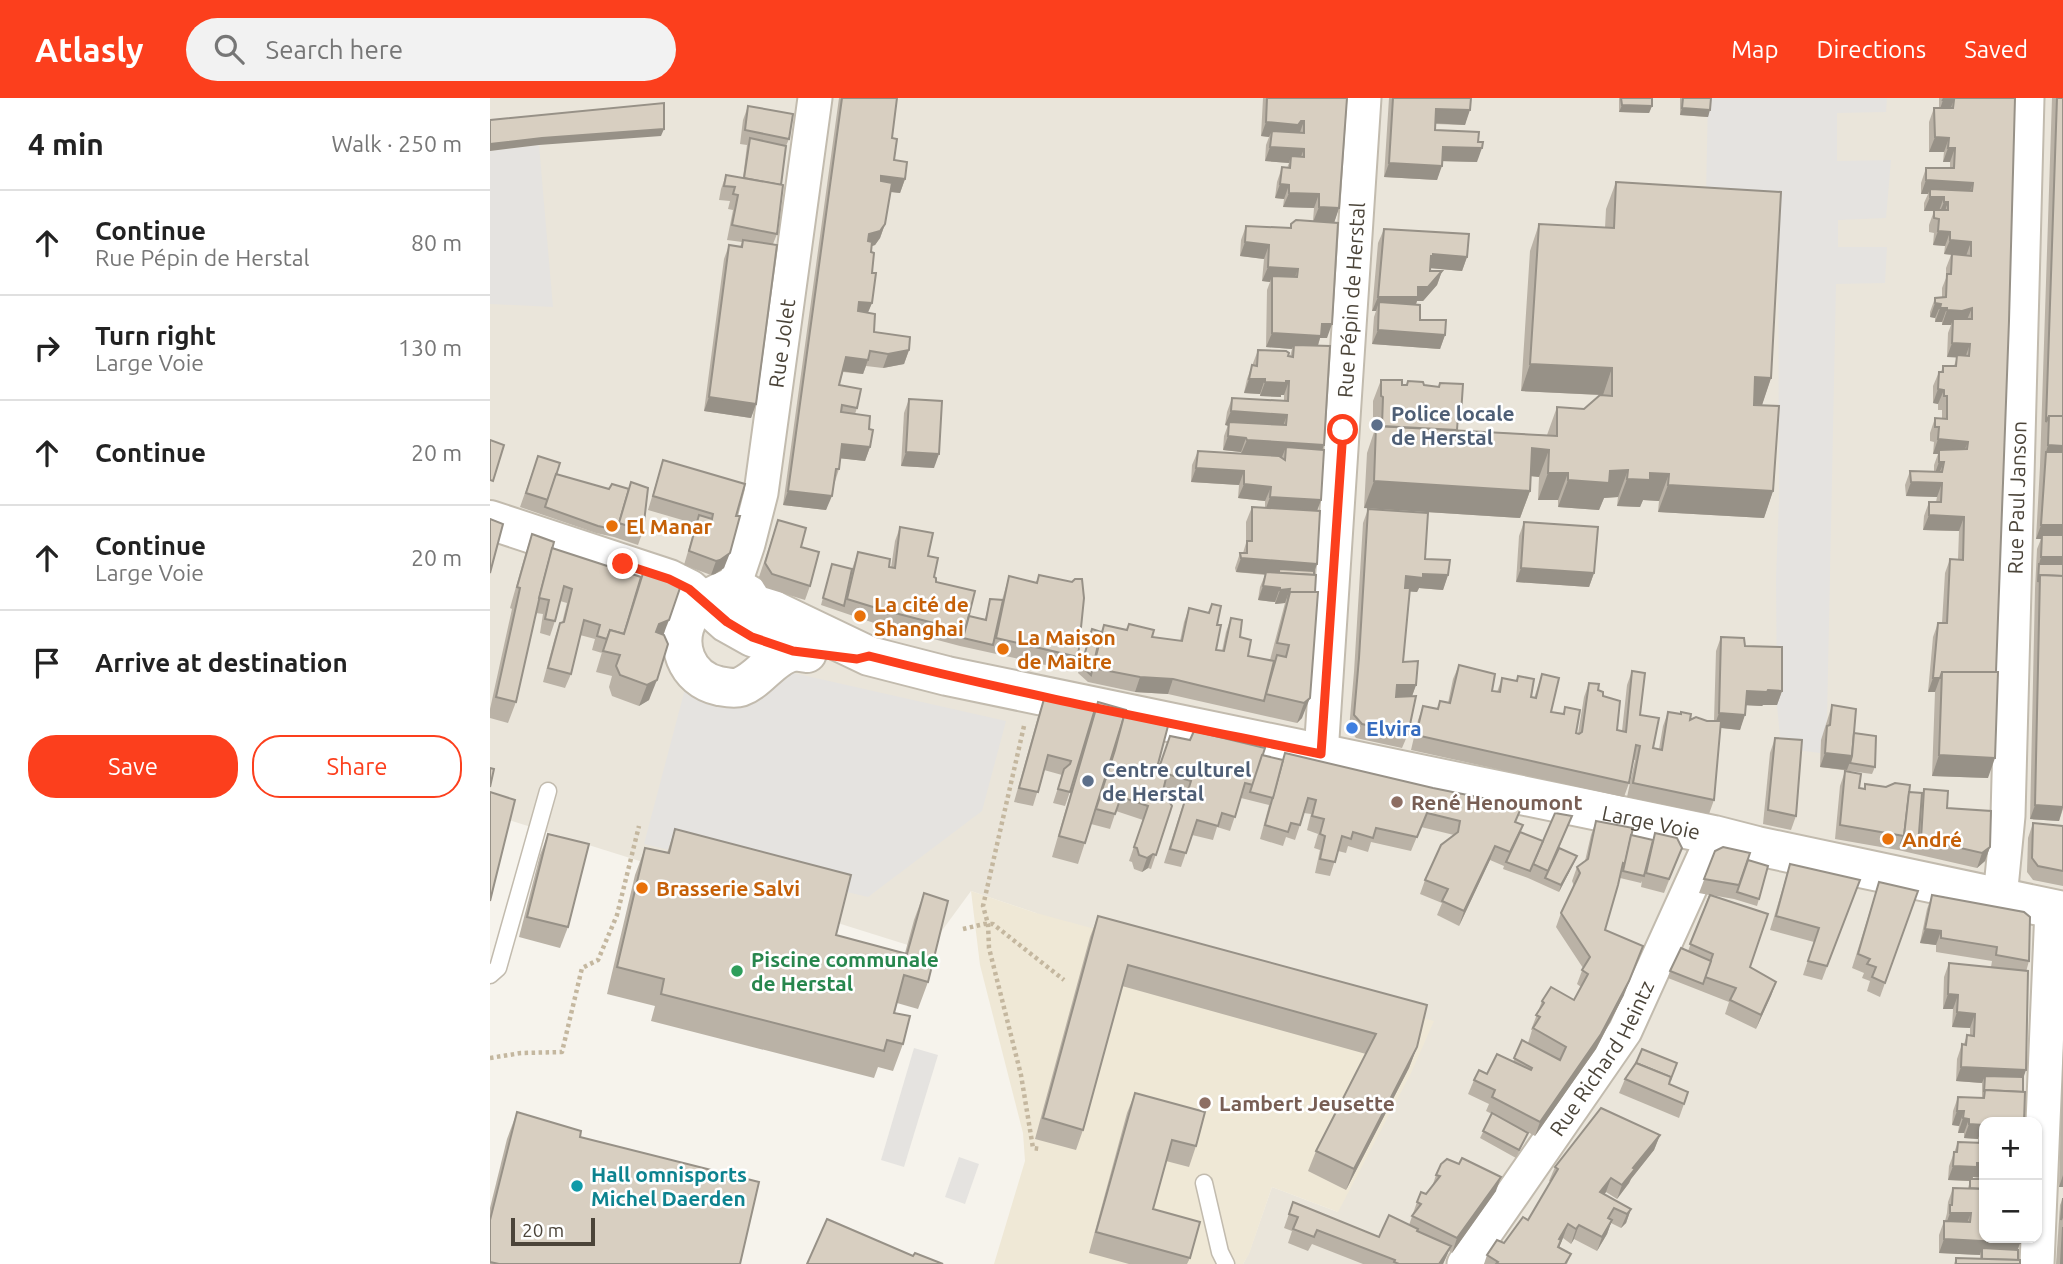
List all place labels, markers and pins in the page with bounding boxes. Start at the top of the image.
place label: Police locale de Herstal [1391,401,1515,449]
marker: Police locale de Herstal [1369,417,1385,433]
place label: El Manar [626,514,713,538]
marker: El Manar [604,518,620,534]
place label: La cité de Shanghai [874,592,969,640]
marker: La cité de Shanghai [852,608,868,624]
place label: La Maison de Maitre [1017,625,1116,673]
marker: La Maison de Maitre [995,641,1011,657]
place label: Elvira [1366,716,1422,740]
marker: Elvira [1344,720,1360,736]
place label: Centre culturel de Herstal [1102,757,1251,805]
marker: Centre culturel de Herstal [1080,773,1096,789]
place label: René Henoumont [1411,790,1582,814]
marker: René Henoumont [1389,794,1405,810]
place label: André [1902,827,1962,851]
marker: André [1880,831,1896,847]
place label: Brasserie Salvi [656,876,800,900]
marker: Brasserie Salvi [634,880,650,896]
place label: Piscine communale de Herstal [751,947,939,995]
marker: Piscine communale de Herstal [729,963,745,979]
place label: Lambert Jeusette [1219,1091,1395,1115]
marker: Lambert Jeusette [1197,1095,1213,1111]
place label: Hall omnisports Michel Daerden [591,1162,747,1210]
marker: Hall omnisports Michel Daerden [569,1178,585,1194]

